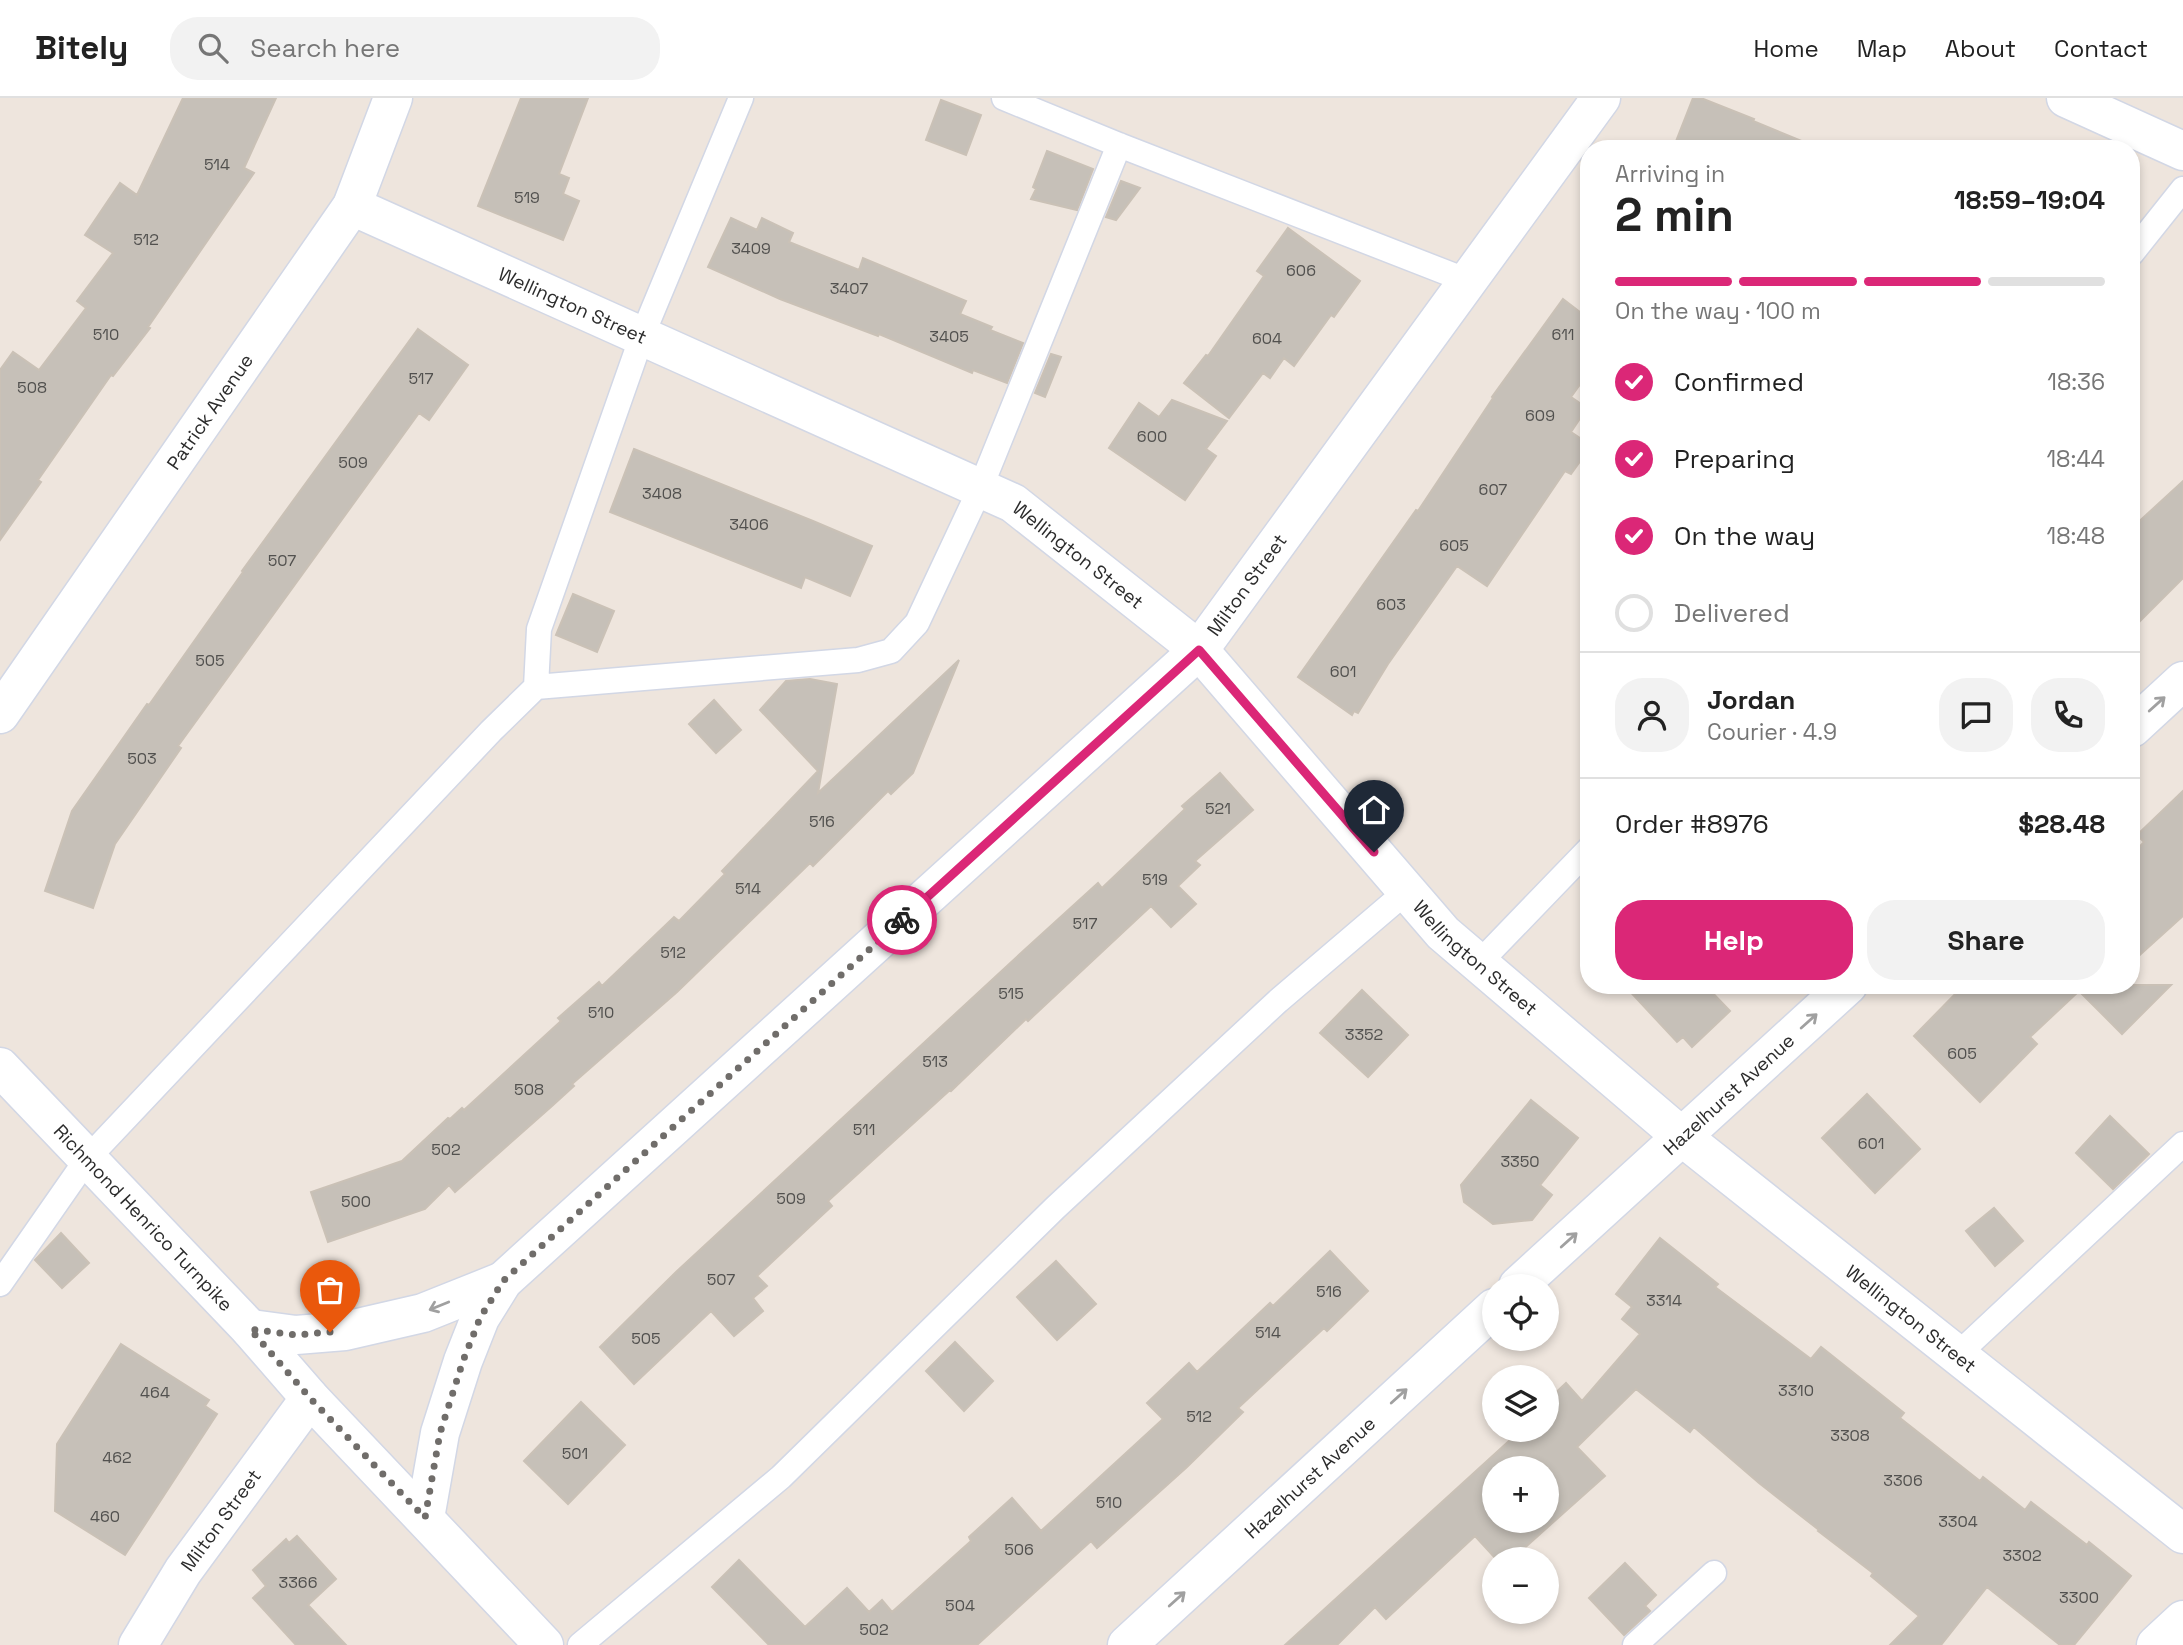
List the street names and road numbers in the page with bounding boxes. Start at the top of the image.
street label: Wellington Street [495,261,651,349]
street label: Patrick Avenue [161,349,258,474]
street label: Wellington Street [1008,495,1149,614]
street label: Milton Street [1201,529,1292,641]
street label: Wellington Street [1408,895,1543,1021]
street label: Hazelhurst Avenue [1658,1028,1800,1160]
street label: Richmond Henrico Turnpike [48,1119,239,1316]
street label: Wellington Street [1841,1259,1982,1378]
street label: Hazelhurst Avenue [1239,1411,1380,1544]
street label: Milton Street [175,1464,266,1576]

